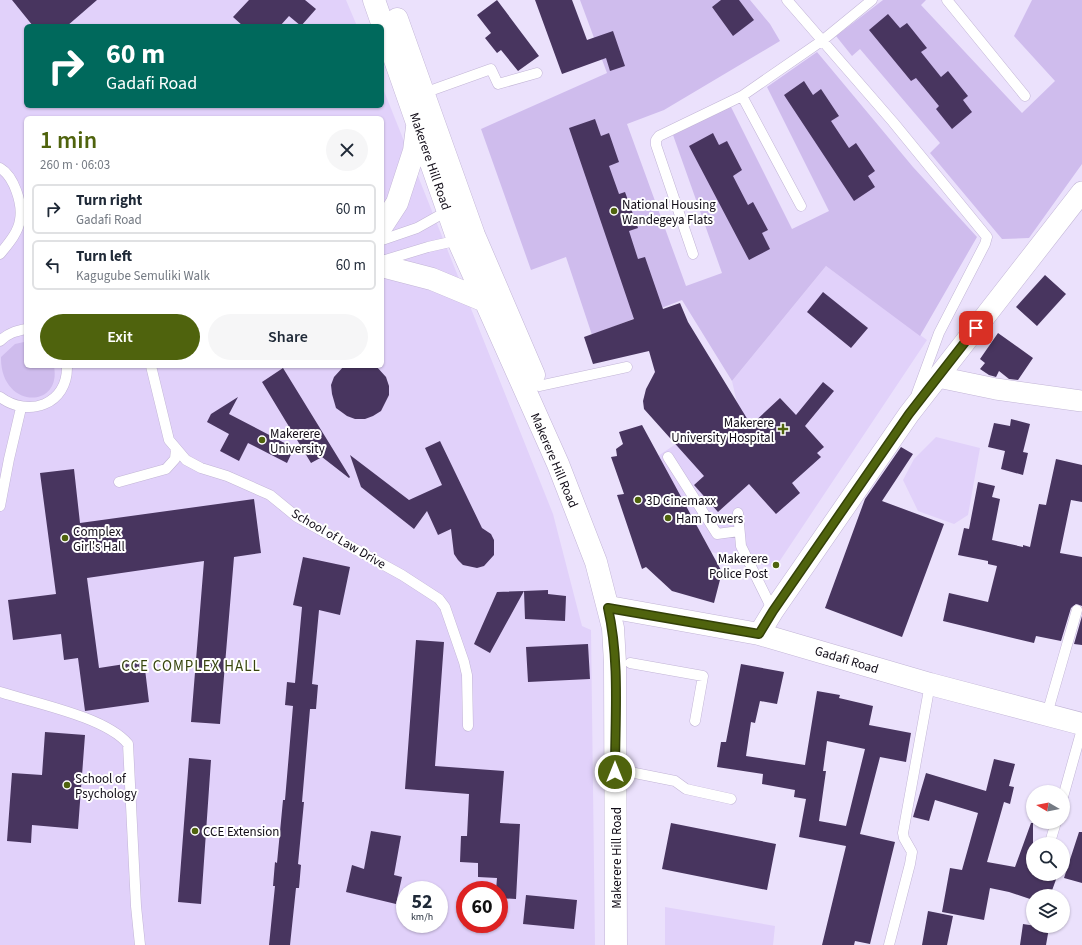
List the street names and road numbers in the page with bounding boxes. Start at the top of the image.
street label: Makerere Hill Road [405,110,455,212]
street label: Makerere Hill Road [526,410,582,511]
street label: School of Law Drive [288,504,389,573]
street label: Gadafi Road [813,642,881,678]
street label: Makerere Hill Road [608,807,626,909]

